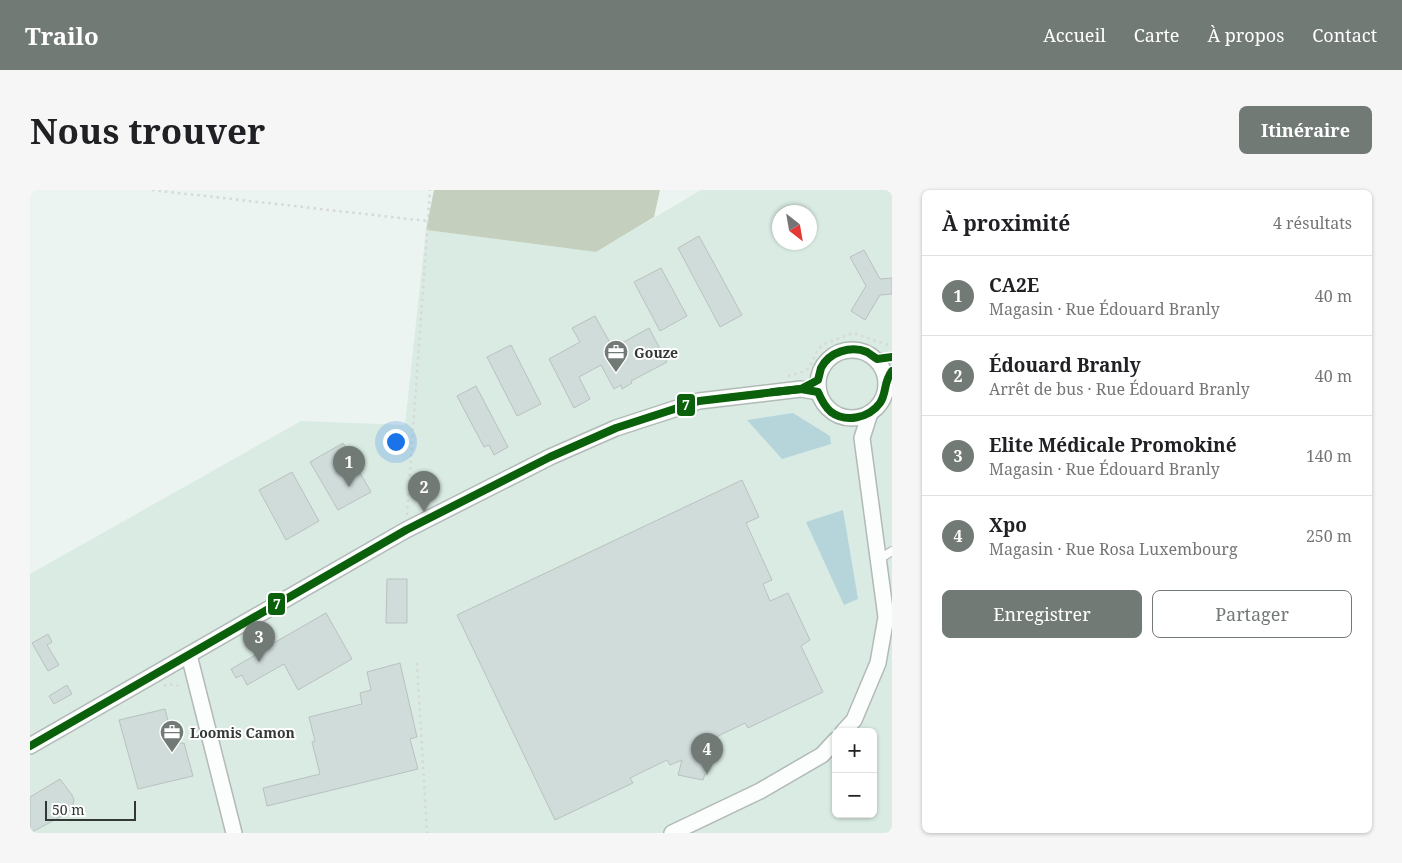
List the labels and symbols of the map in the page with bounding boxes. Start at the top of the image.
north arrow [772,205,817,250]
office icon: Gouze [603,339,629,373]
place label: Gouze [634,343,678,362]
line badge: 7 [676,393,696,417]
text: 7 [682,395,690,414]
your location [383,429,409,455]
pin: 1 [333,446,365,487]
pin: 2 [408,471,440,512]
line badge: 7 [267,592,286,616]
text: 7 [273,594,281,613]
pin: 3 [243,621,275,662]
office icon: Loomis Camon [159,719,185,753]
place label: Loomis Camon [190,723,295,742]
pin: 4 [691,733,723,774]
scale bar [45,798,136,821]

